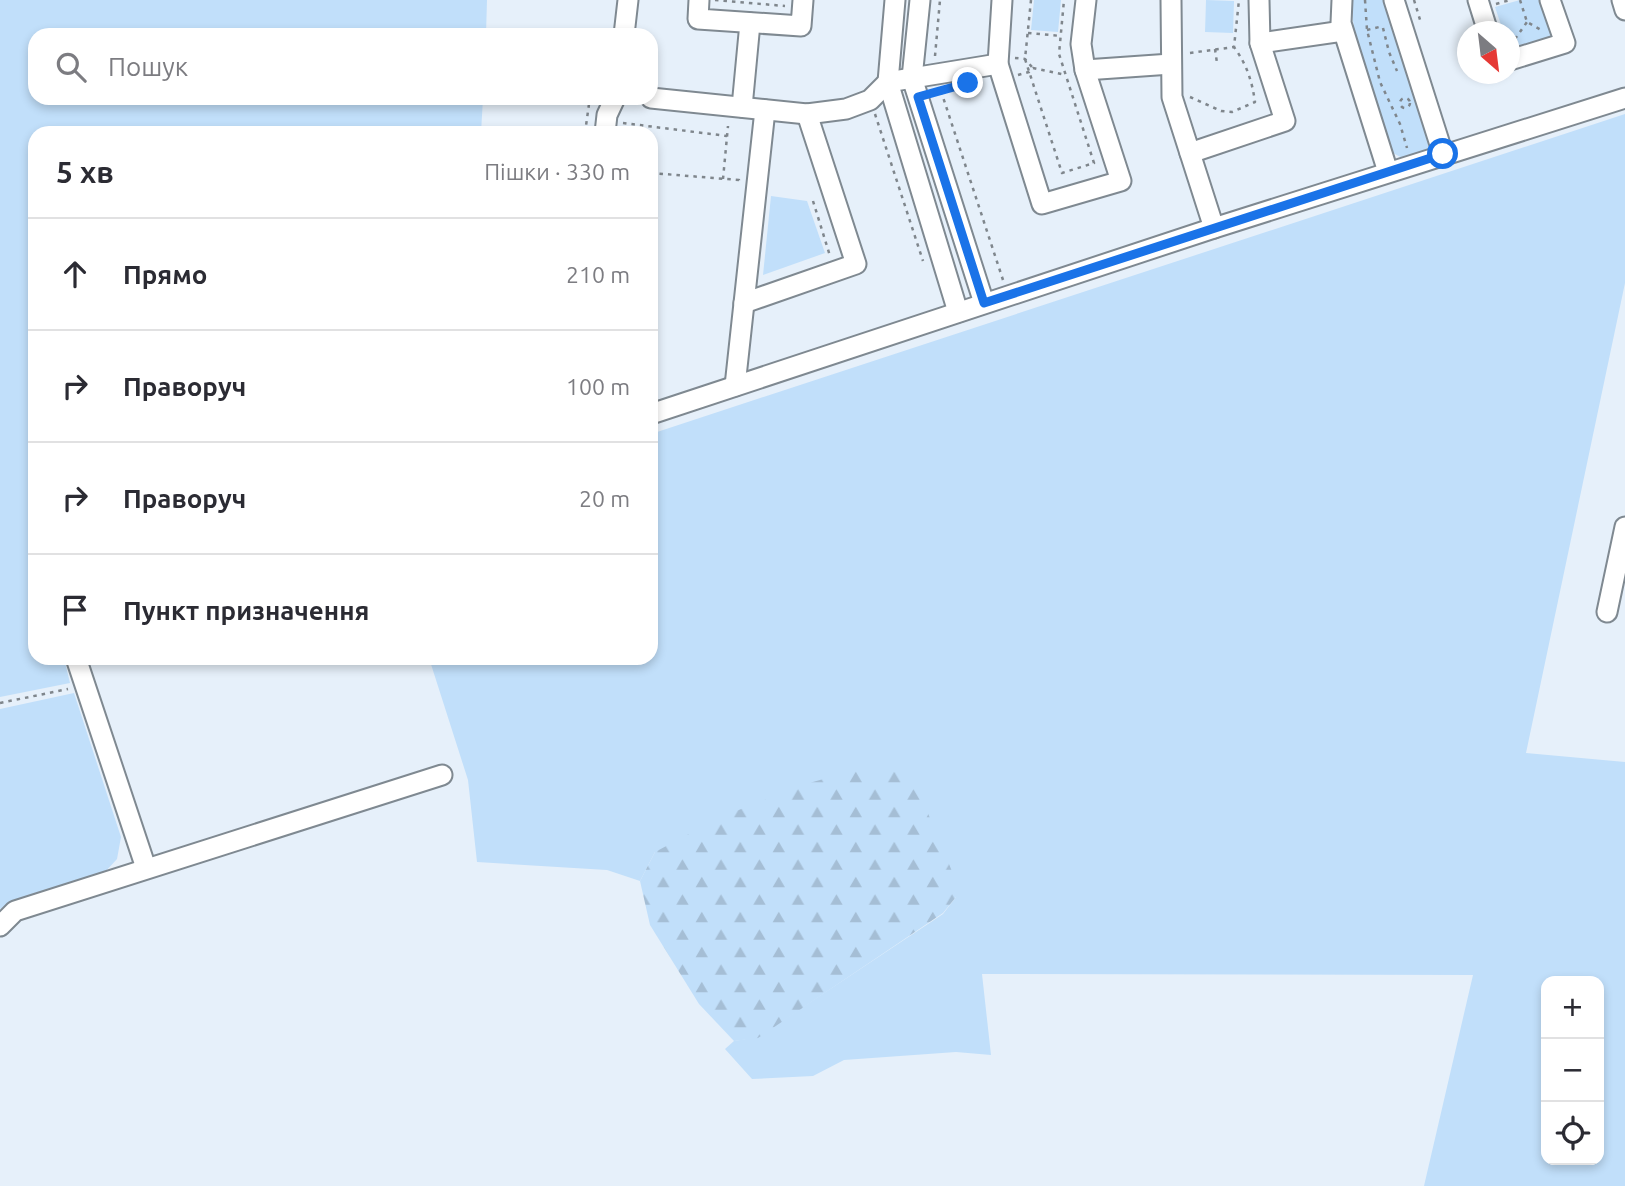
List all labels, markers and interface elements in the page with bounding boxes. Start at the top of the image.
north arrow [1457,21,1520,84]
search box [28,28,658,105]
icon: search [52,48,90,86]
text: Пошук [108,52,188,81]
route end [952,67,983,98]
route start [1427,138,1458,169]
text: 5 хв [56,155,114,189]
text: Пішки · 330 m [484,159,630,184]
icon: ahead [56,255,94,293]
text: Прямо [123,260,207,289]
text: 210 m [566,262,630,287]
icon: right [56,367,94,405]
text: Праворуч [123,372,246,401]
text: 100 m [566,374,630,399]
icon: right [56,479,94,517]
text: Праворуч [123,484,246,513]
text: 20 m [579,486,630,511]
icon: arrive [56,591,94,629]
text: Пункт призначення [123,596,369,625]
map controls [1541,976,1604,1165]
button: + [1541,976,1604,1039]
button: − [1541,1039,1604,1102]
button: locate [1541,1102,1604,1165]

